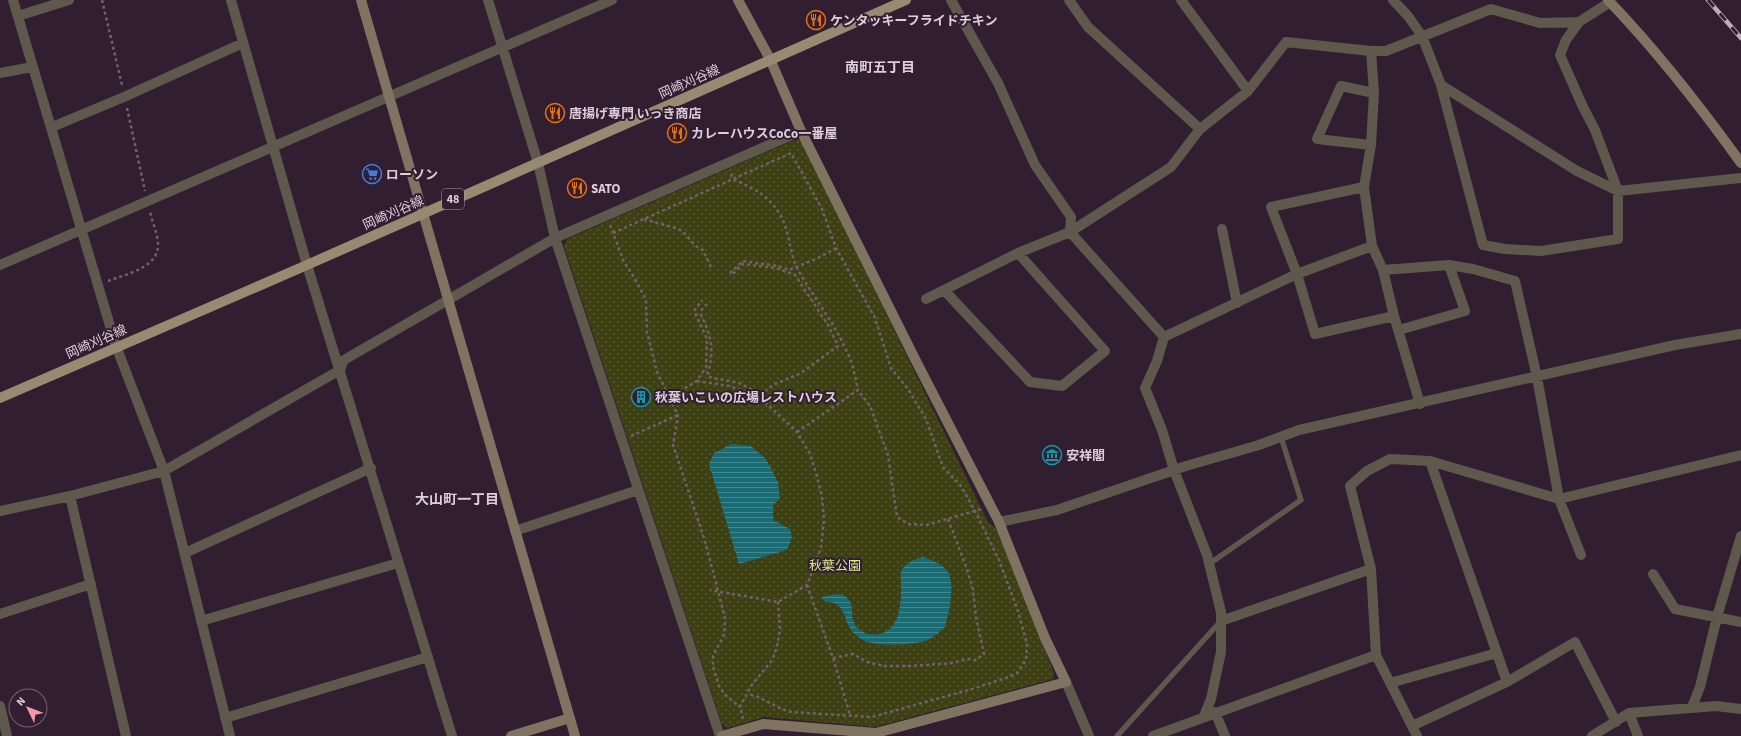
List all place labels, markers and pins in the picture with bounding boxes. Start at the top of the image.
restaurant icon: ケンタッキーフライドチキン [805,9,827,31]
place label: ケンタッキーフライドチキン [830,12,997,30]
restaurant icon: 唐揚げ専門 いっき商店 [544,102,566,124]
place label: 唐揚げ専門 いっき商店 [569,105,702,123]
restaurant icon: カレーハウスCoCo一番屋 [666,122,688,144]
place label: カレーハウスCoCo一番屋 [691,125,837,143]
supermarket icon: ローソン [361,163,383,185]
place label: ローソン [386,166,438,184]
restaurant icon: SATO [566,177,588,199]
place label: SATO [591,180,621,198]
building icon: 秋葉いこいの広場レストハウス [630,386,652,408]
place label: 秋葉いこいの広場レストハウス [655,389,837,407]
museum icon: 安祥閣 [1041,444,1063,466]
place label: 安祥閣 [1066,447,1105,465]

